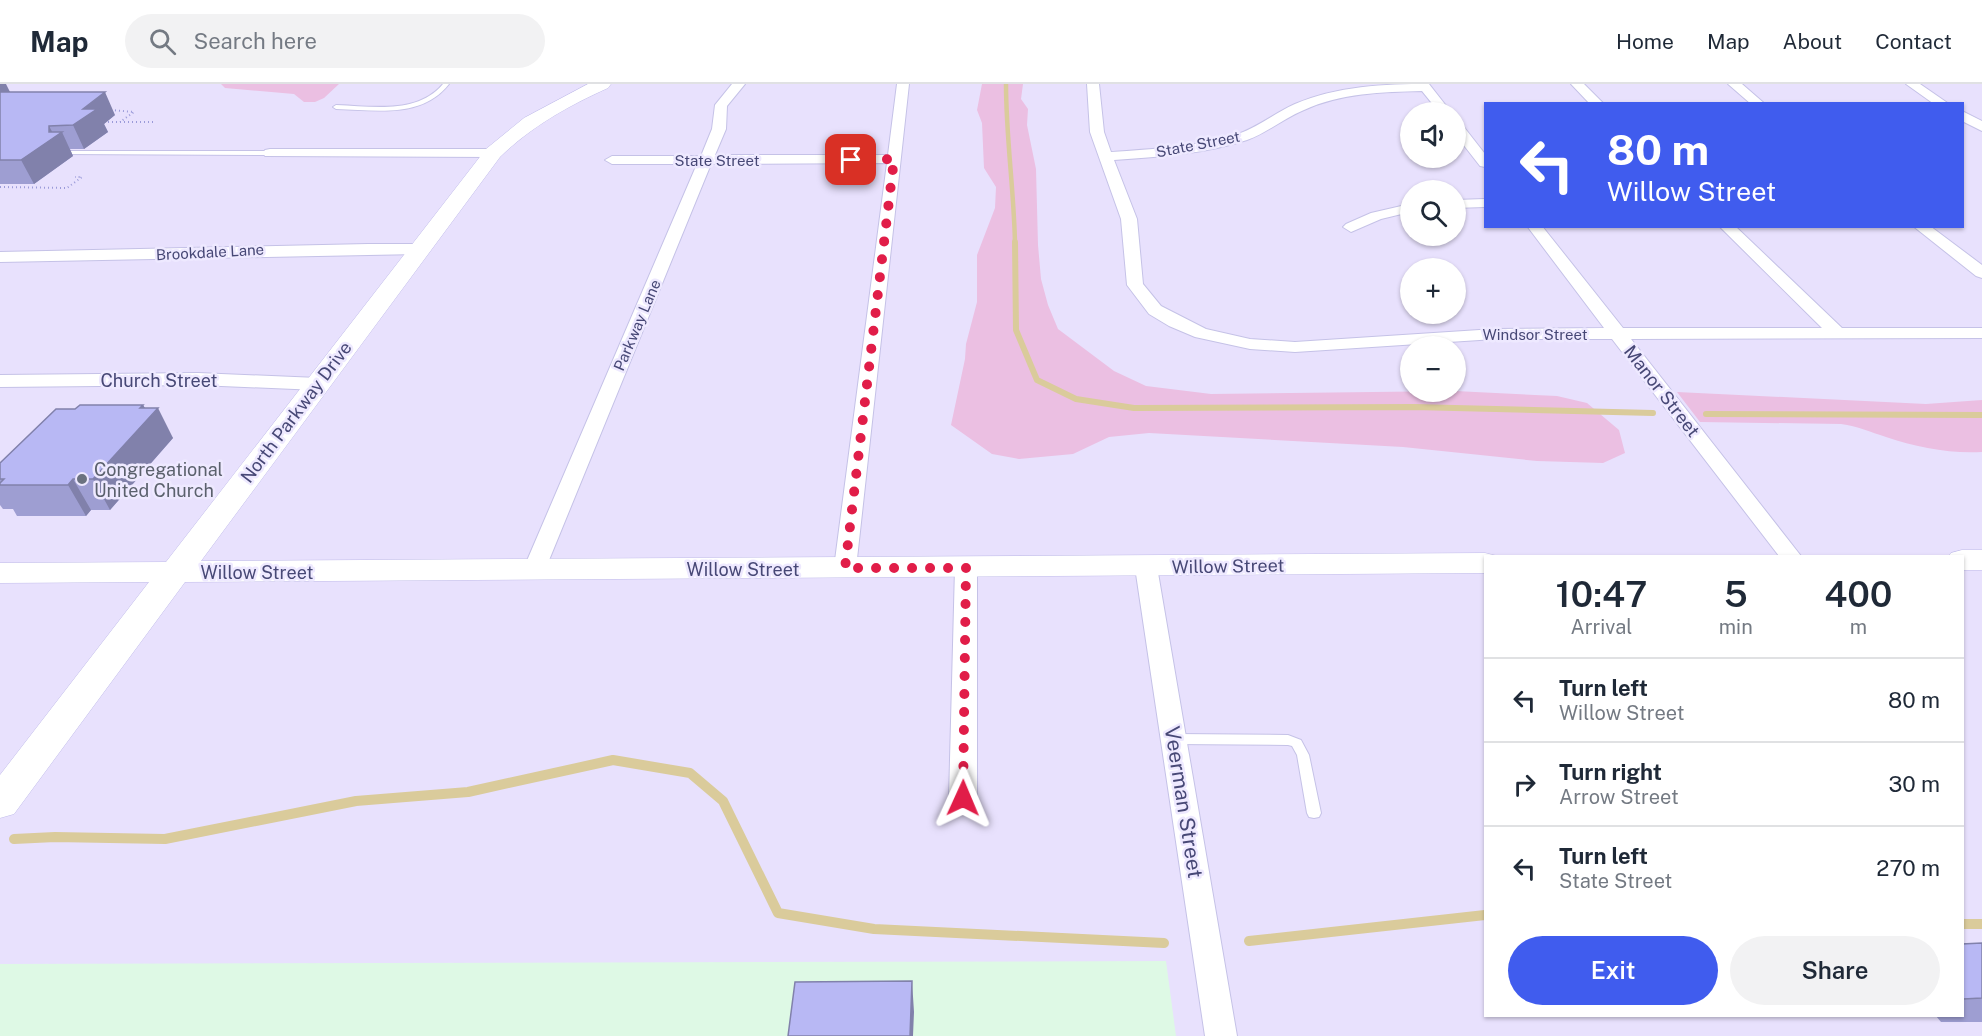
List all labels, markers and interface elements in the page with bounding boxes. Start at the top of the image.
search box [125,14,545,68]
text: Map [30,25,89,58]
icon: search [146,25,179,58]
text: Search here [194,28,317,54]
text: Home [1616,29,1674,54]
text: Map [1707,29,1750,54]
text: About [1783,29,1842,54]
text: Contact [1875,29,1952,54]
map controls [1400,102,1466,402]
button: sound [1400,102,1466,168]
text: 80 m [1607,125,1709,174]
icon: left [1508,126,1586,204]
street label: State Street [1155,128,1242,160]
pin [825,134,876,185]
icon: arrive [834,143,867,176]
street label: State Street [675,152,760,169]
text: Willow Street [1607,175,1776,207]
button: search [1400,180,1466,246]
street label: Brookdale Lane [156,241,264,263]
button: + [1400,258,1466,324]
street label: Parkway Lane [610,277,664,373]
street label: Windsor Street [1482,326,1588,343]
button: − [1400,336,1466,402]
street label: North Parkway Drive [236,337,356,487]
street label: Manor Street [1620,341,1704,441]
street label: Church Street [100,370,218,391]
place label: Congregational United Church [94,459,223,501]
marker: Congregational United Church [75,472,89,486]
street label: Willow Street [1171,555,1285,577]
street label: Willow Street [687,559,799,580]
street label: Willow Street [201,562,313,583]
text: 10:47 [1555,573,1647,615]
text: 5 [1724,573,1748,615]
text: 400 [1824,573,1893,615]
text: Arrival [1571,615,1632,639]
text: min [1719,615,1753,639]
text: m [1850,615,1867,639]
text: Turn left [1559,675,1648,701]
icon: left [1508,684,1541,717]
text: 80 m [1888,687,1940,713]
text: Willow Street [1559,701,1684,725]
street label: Veerman Street [1160,724,1208,880]
text: Turn right [1559,759,1662,785]
position arrow [931,766,995,830]
icon: right [1508,768,1541,801]
text: 30 m [1888,771,1940,797]
text: Arrow Street [1559,785,1679,809]
text: Turn left [1559,843,1648,869]
icon: left [1508,852,1541,885]
text: 270 m [1876,855,1940,881]
text: State Street [1559,869,1672,893]
button: Exit [1508,936,1718,1005]
button: Share [1730,936,1940,1005]

